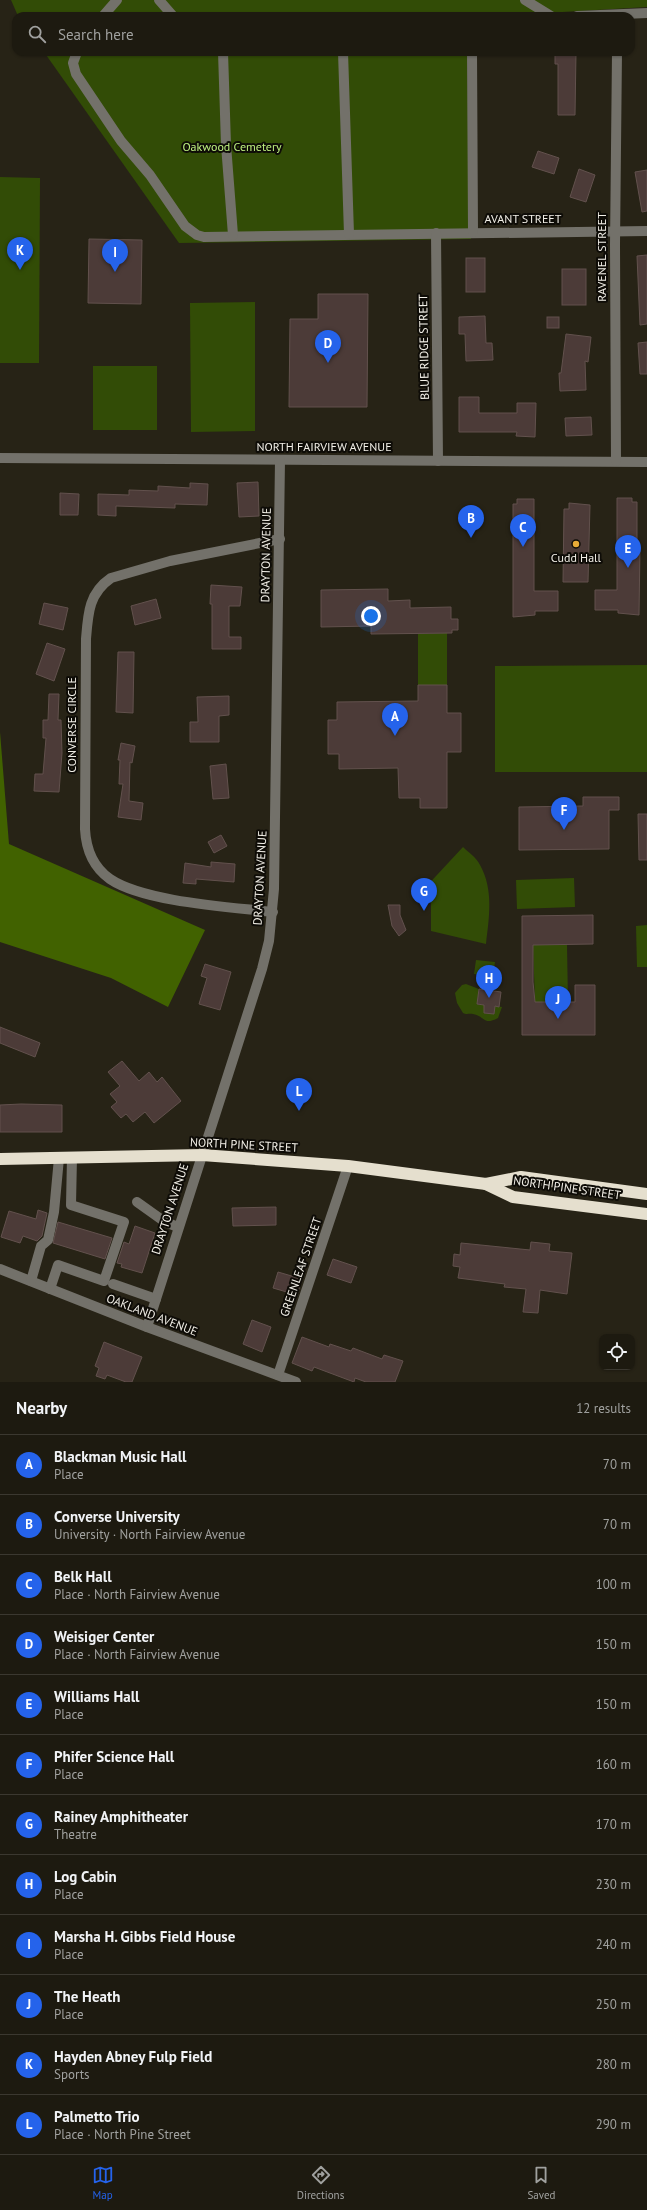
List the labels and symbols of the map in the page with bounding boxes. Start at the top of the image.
park label: Oakwood Cemetery [182,139,282,154]
street label: AVANT STREET [485,211,562,226]
street label: RAVENEL STREET [594,212,609,302]
pin: K [7,237,33,270]
pin: I [102,239,128,272]
street label: BLUE RIDGE STREET [415,294,432,400]
pin: D [315,330,341,363]
street label: NORTH FAIRVIEW AVENUE [256,439,392,454]
pin: B [458,505,484,538]
street label: DRAYTON AVENUE [257,508,274,602]
pin: C [510,514,536,547]
pin: E [615,535,641,568]
marker: Cudd Hall [571,539,581,549]
place label: Cudd Hall [551,550,602,565]
your location [361,606,381,626]
street label: CONVERSE CIRCLE [64,677,79,773]
pin: A [382,703,408,736]
pin: F [551,797,577,830]
street label: DRAYTON AVENUE [250,830,269,926]
pin: G [411,878,437,911]
pin: H [476,965,502,998]
pin: J [545,986,571,1019]
pin: L [286,1078,312,1111]
street label: NORTH PINE STREET [190,1134,299,1155]
street label: DRAYTON AVENUE [148,1162,191,1256]
street label: NORTH PINE STREET [512,1173,622,1203]
street label: GREENLEAF STREET [276,1215,325,1319]
street label: OAKLAND AVENUE [105,1290,200,1339]

